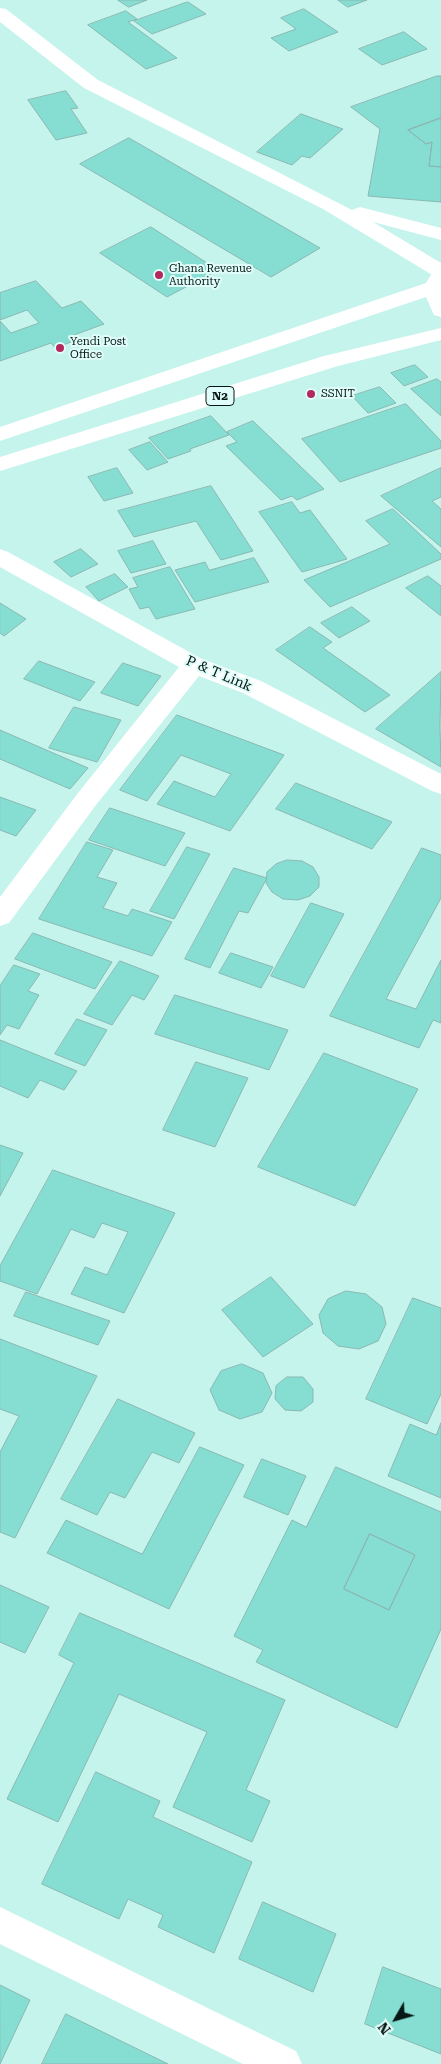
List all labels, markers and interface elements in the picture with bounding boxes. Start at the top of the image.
place label: Ghana Revenue Authority [169,262,252,288]
marker: Ghana Revenue Authority [153,269,165,281]
place label: Yendi Post Office [70,335,126,361]
marker: Yendi Post Office [54,342,66,354]
road number: N2 [206,386,234,406]
place label: SSNIT [321,387,355,401]
marker: SSNIT [305,388,317,400]
street label: P & T Link [183,653,255,695]
north arrow [371,1994,421,2044]
text: N [375,2019,394,2037]

